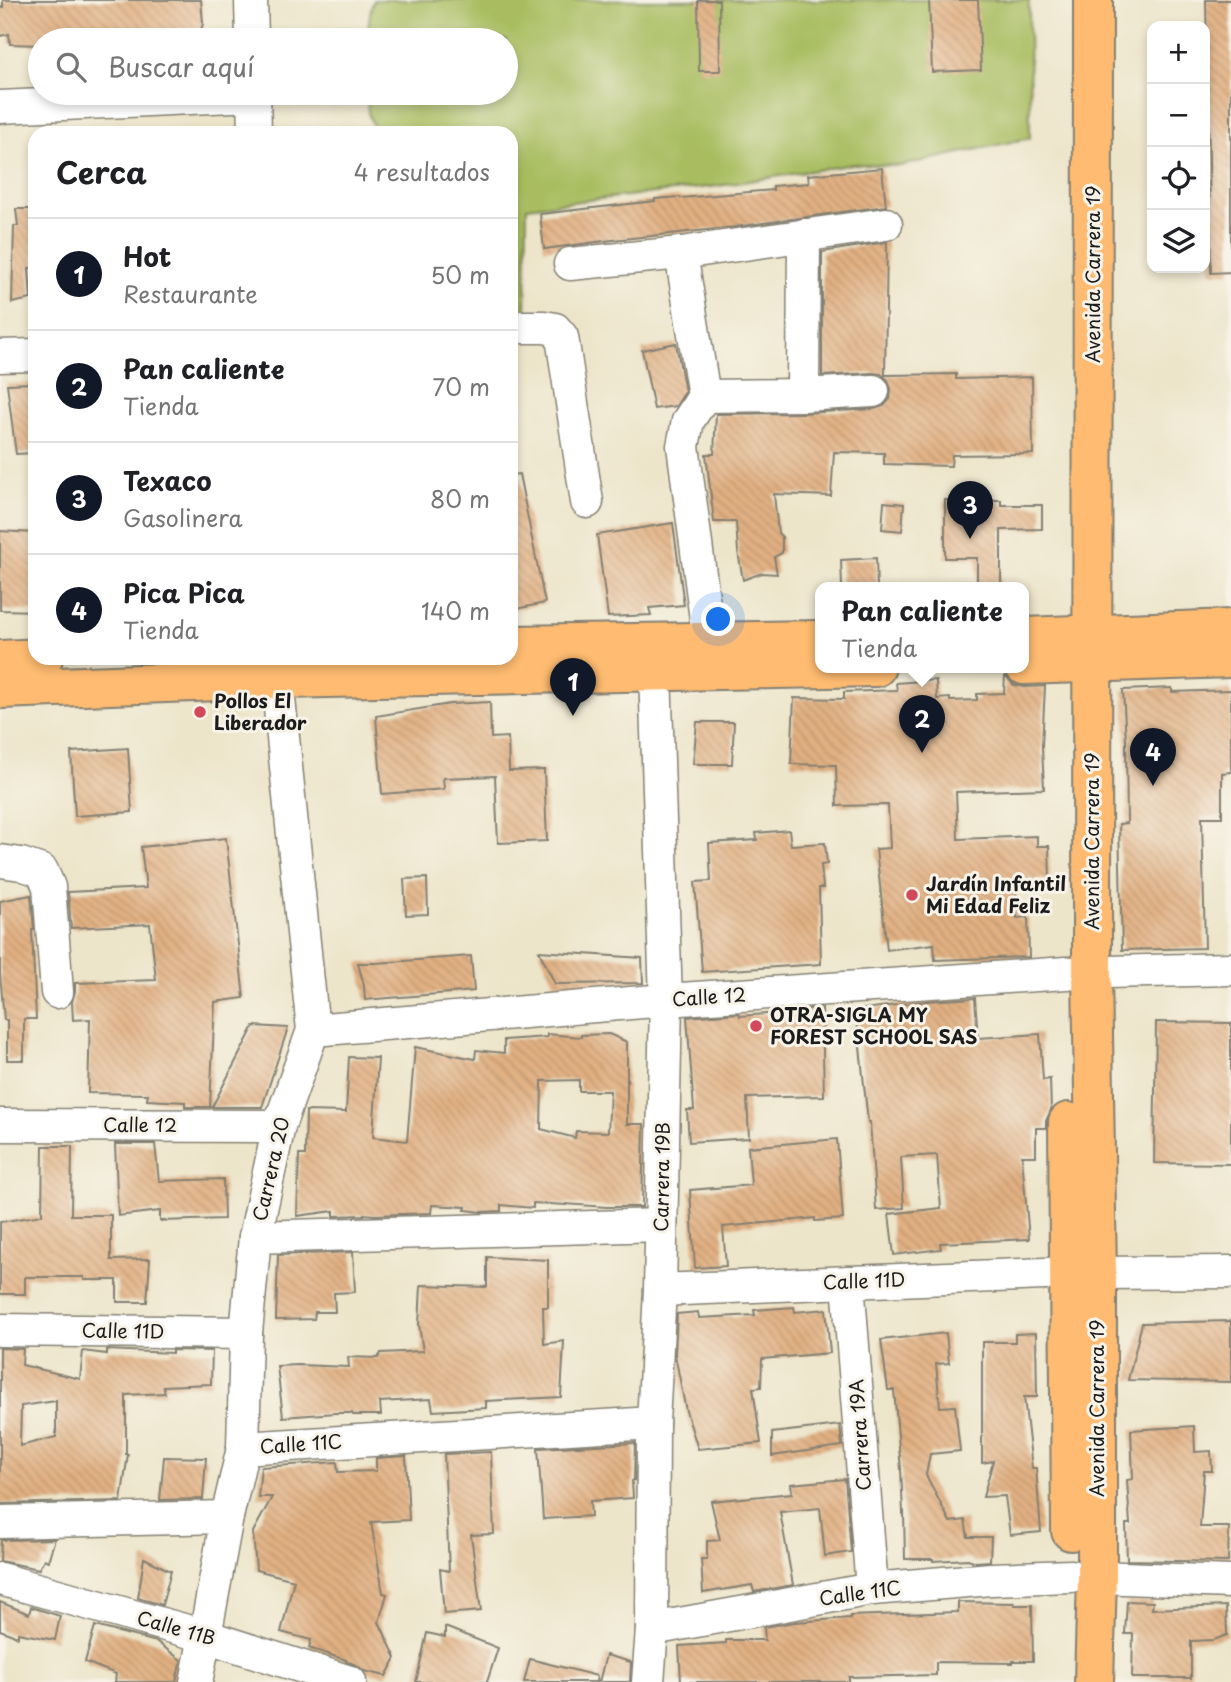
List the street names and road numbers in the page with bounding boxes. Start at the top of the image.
street label: Avenida Carrera 19 [1078,185,1106,363]
street label: Avenida Carrera 19 [1077,752,1105,930]
street label: Calle 12 [671,979,747,1013]
street label: Calle 12 [103,1110,177,1138]
street label: Carrera 20 [244,1114,296,1224]
street label: Carrera 19B [646,1122,676,1232]
street label: Calle 11D [822,1265,906,1295]
street label: Calle 11D [81,1315,165,1345]
street label: Avenida Carrera 19 [1082,1319,1110,1497]
street label: Carrera 19A [841,1378,877,1492]
street label: Calle 11C [259,1426,343,1460]
street label: Calle 11C [817,1572,903,1612]
street label: Calle 11B [134,1603,219,1652]

